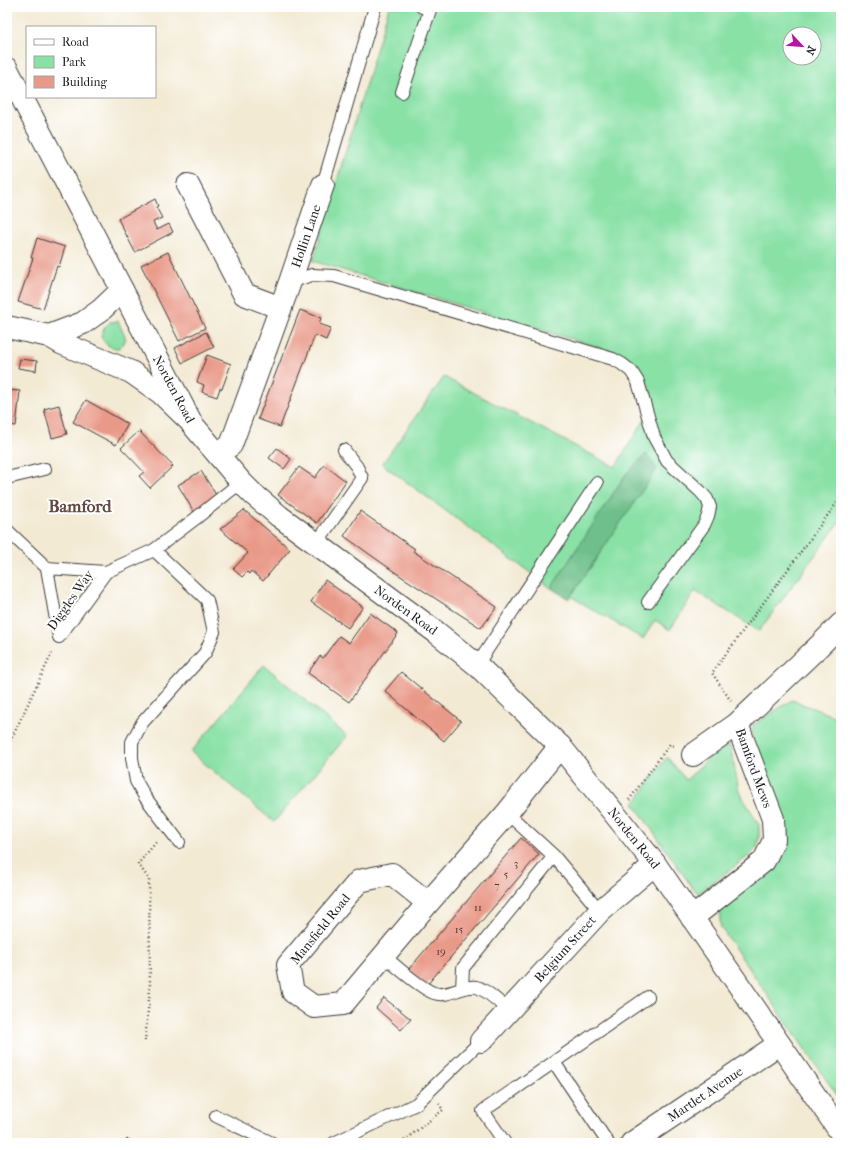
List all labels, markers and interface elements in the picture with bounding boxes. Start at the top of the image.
legend [26,26,156,98]
north arrow [782,26,822,66]
text: Road [62,35,89,49]
text: N [803,44,818,57]
text: Park [62,55,87,69]
text: Building [62,75,107,89]
street label: Hollin Lane [288,202,324,270]
street label: Norden Road [150,353,198,426]
district label: Bamford [48,496,112,516]
street label: Diggles Way [44,566,97,633]
street label: Norden Road [372,582,441,638]
street label: Bamford Mews [733,726,775,810]
street label: Norden Road [605,804,664,872]
house number: 3 [514,857,518,870]
house number: 5 [504,868,509,881]
house number: 7 [494,879,500,892]
street label: Mansfield Road [287,890,354,967]
house number: 11 [474,901,482,914]
street label: Belgium Street [531,912,599,985]
house number: 15 [455,923,464,936]
house number: 19 [436,945,446,958]
street label: Martlet Avenue [665,1063,746,1125]

